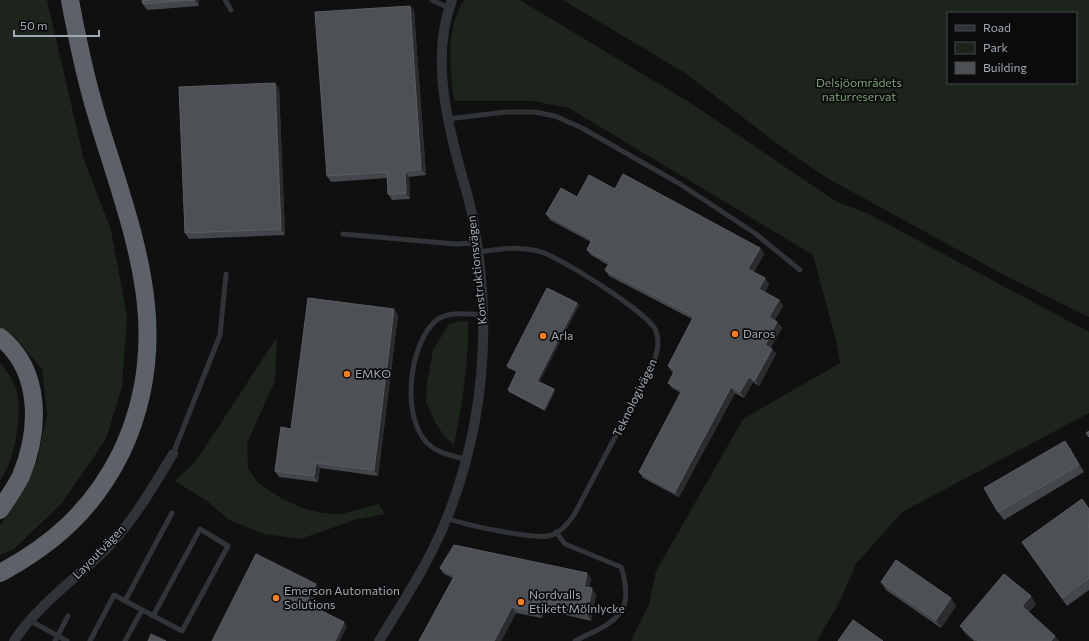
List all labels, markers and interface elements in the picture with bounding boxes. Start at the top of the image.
scale bar [14,12,99,38]
legend [947,12,1077,84]
text: 50 m [20,18,48,32]
text: Road [983,20,1011,34]
text: Park [983,40,1009,54]
text: Building [983,60,1027,74]
park label: Delsjöområdets naturreservat [816,75,902,103]
street label: Konstruktionsvägen [463,215,489,325]
place label: Daros [743,326,775,340]
place label: Arla [551,328,573,342]
marker: Daros [730,329,740,339]
marker: Arla [538,331,548,341]
street label: Teknologivägen [609,356,659,439]
place label: EMKO [355,366,391,380]
marker: EMKO [342,369,352,379]
street label: Layoutvägen [69,521,128,581]
place label: Emerson Automation Solutions [284,583,400,611]
place label: Nordvalls Etikett Mölnlycke [529,587,625,615]
marker: Emerson Automation Solutions [271,593,281,603]
marker: Nordvalls Etikett Mölnlycke [516,597,526,607]

